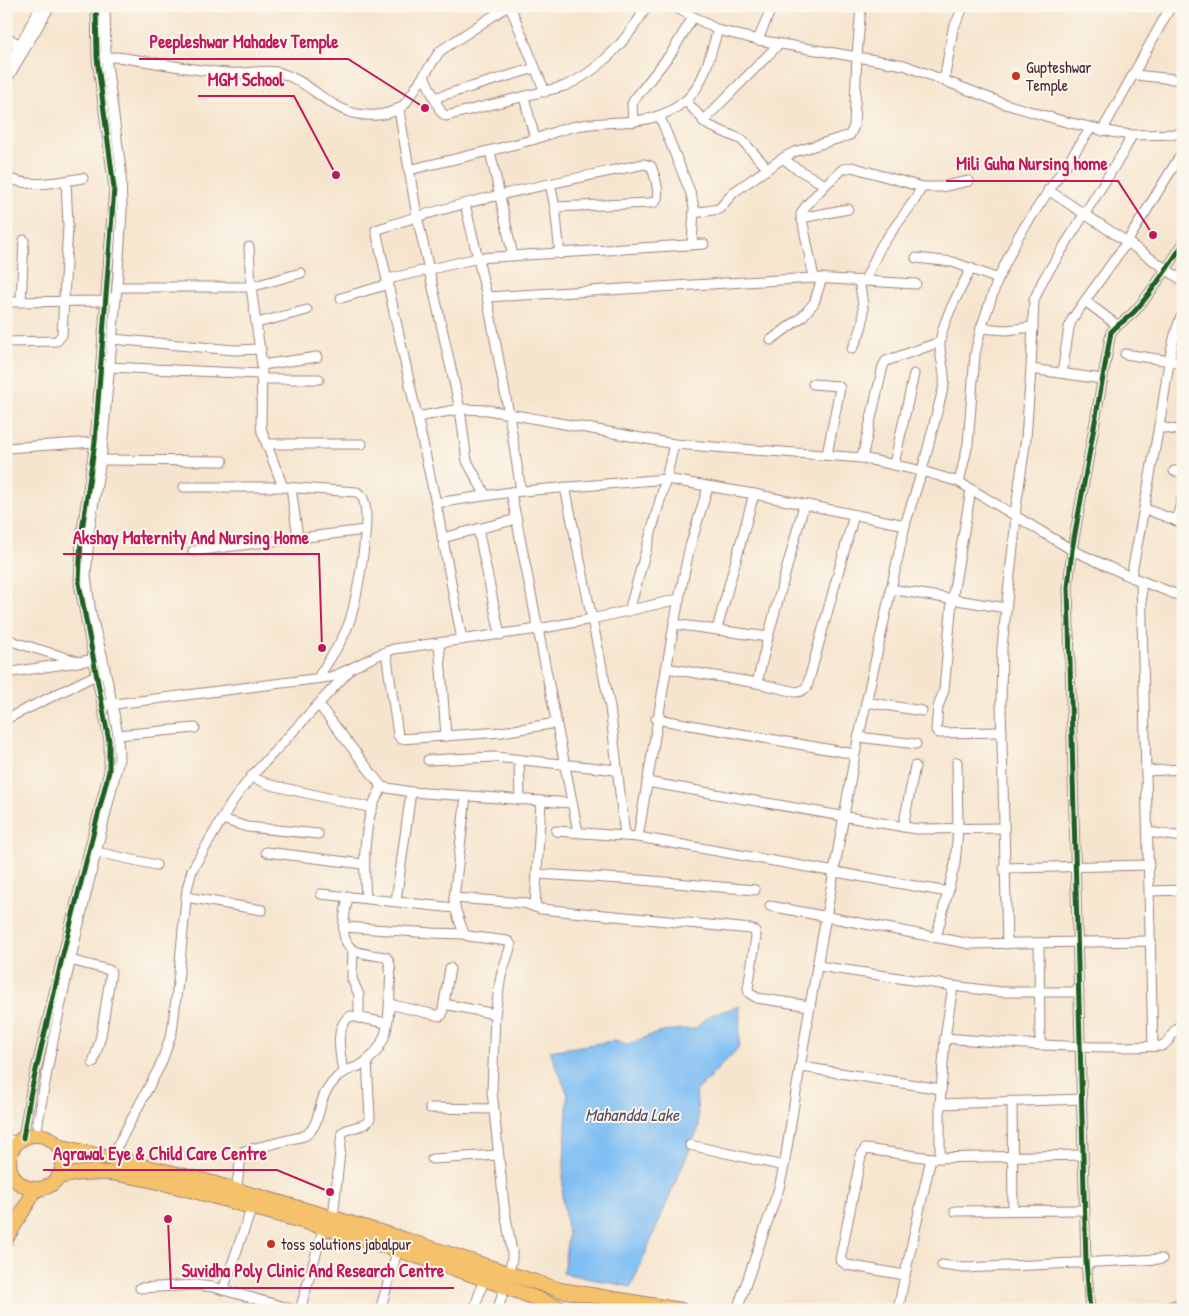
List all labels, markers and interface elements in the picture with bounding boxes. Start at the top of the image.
callout: Peepleshwar Mahadev Temple [139,26,348,59]
text: Peepleshwar Mahadev Temple [150,29,339,55]
place label: Gupteshwar Temple [1026,56,1092,96]
callout: MGM School [198,63,294,96]
text: MGM School [208,67,285,92]
marker: Gupteshwar Temple [1010,70,1022,82]
callout: Mili Guha Nursing home [946,148,1118,181]
text: Mili Guha Nursing home [956,151,1109,177]
callout: Akshay Maternity And Nursing Home [63,521,319,554]
text: Akshay Maternity And Nursing Home [73,525,310,551]
water label: Mahandda Lake [585,1102,680,1127]
callout: Agrawal Eye & Child Care Centre [43,1137,277,1170]
text: Agrawal Eye & Child Care Centre [53,1141,268,1167]
place label: toss solutions jabalpur [281,1233,411,1255]
marker: toss solutions jabalpur [265,1238,277,1250]
callout: Suvidha Poly Clinic And Research Centre [171,1255,454,1288]
text: Suvidha Poly Clinic And Research Centre [182,1258,445,1284]

